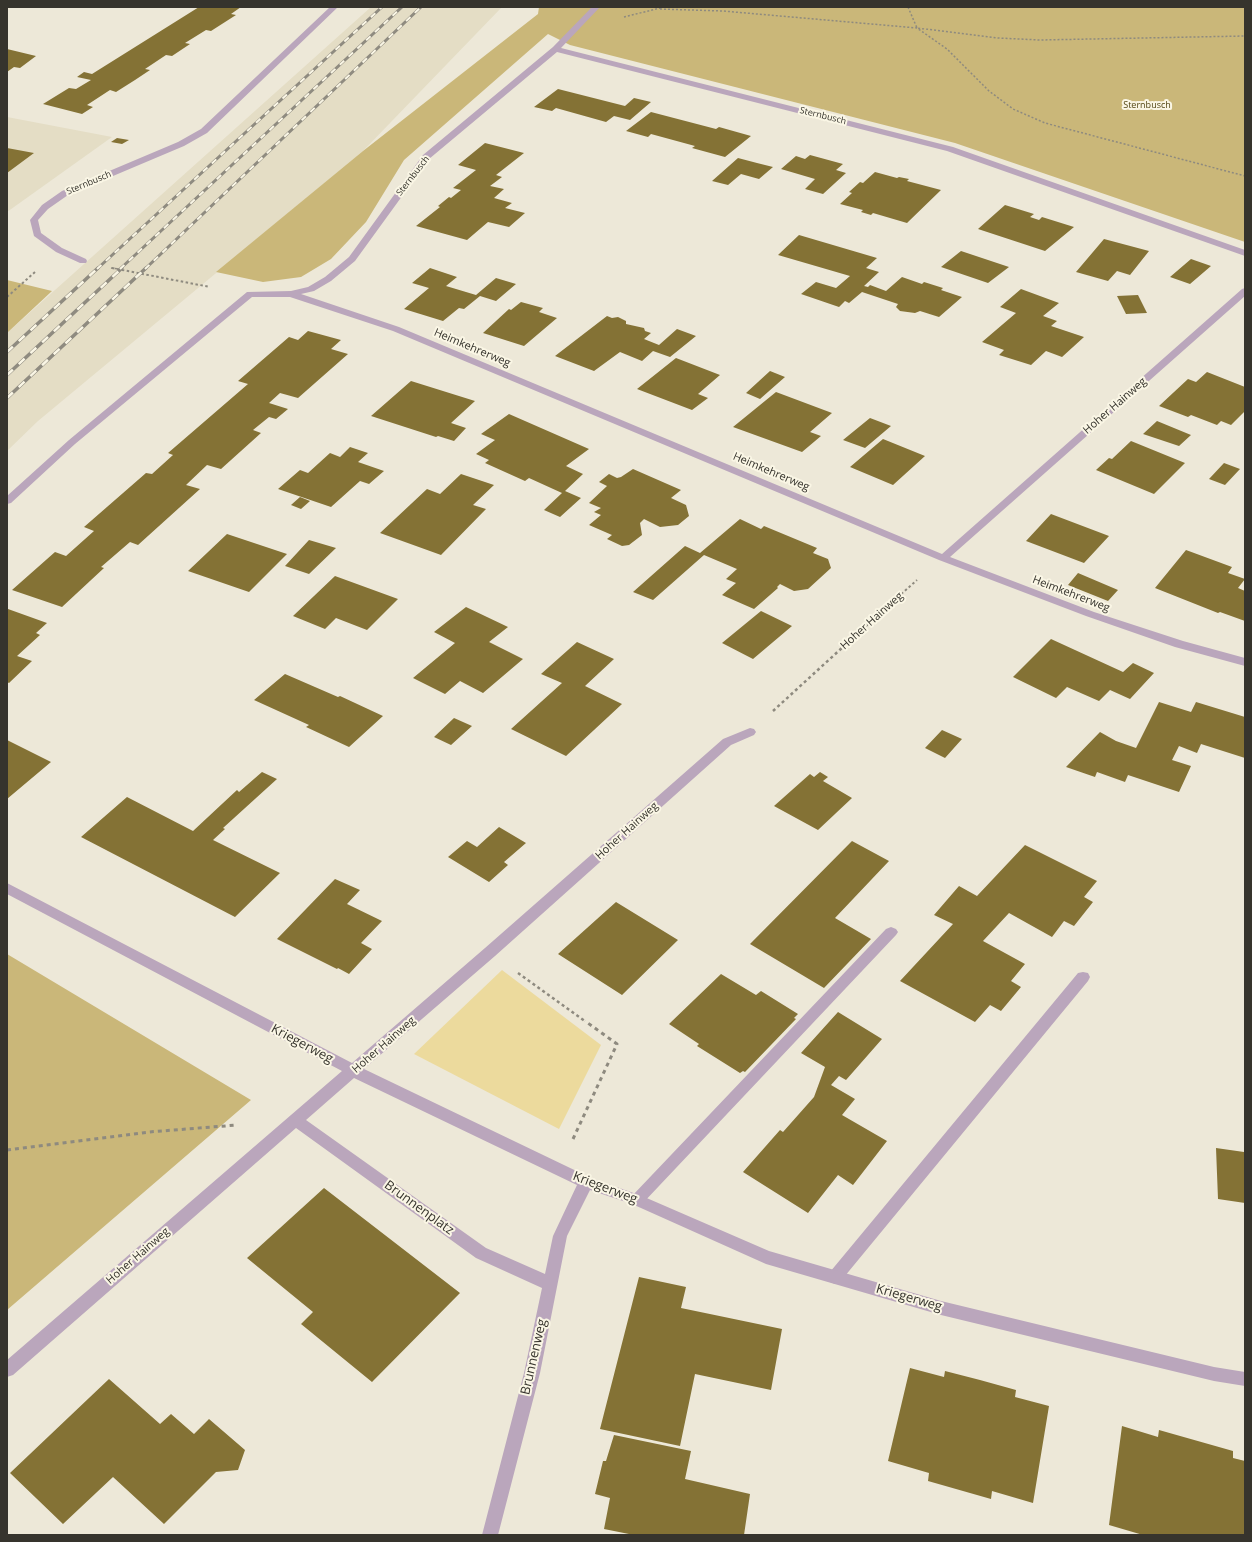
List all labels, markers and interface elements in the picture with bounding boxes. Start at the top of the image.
park label: Sternbusch [1123,100,1171,110]
street label: Sternbusch [799,105,847,127]
street label: Sternbusch [394,154,432,198]
street label: Sternbusch [65,169,113,197]
street label: Heimkehrerweg [432,326,512,370]
street label: Hoher Hainweg [1081,375,1149,437]
street label: Heimkehrerweg [731,450,811,494]
street label: Heimkehrerweg [1030,573,1112,615]
street label: Hoher Hainweg [838,590,906,652]
street label: Hoher Hainweg [593,800,661,862]
street label: Hoher Hainweg [350,1014,418,1076]
street label: Kriegerweg [268,1021,336,1067]
street label: Kriegerweg [570,1169,640,1207]
street label: Brunnenplatz [381,1178,457,1238]
street label: Hoher Hainweg [104,1225,172,1287]
street label: Kriegerweg [874,1281,944,1315]
street label: Brunnenweg [518,1318,550,1396]

